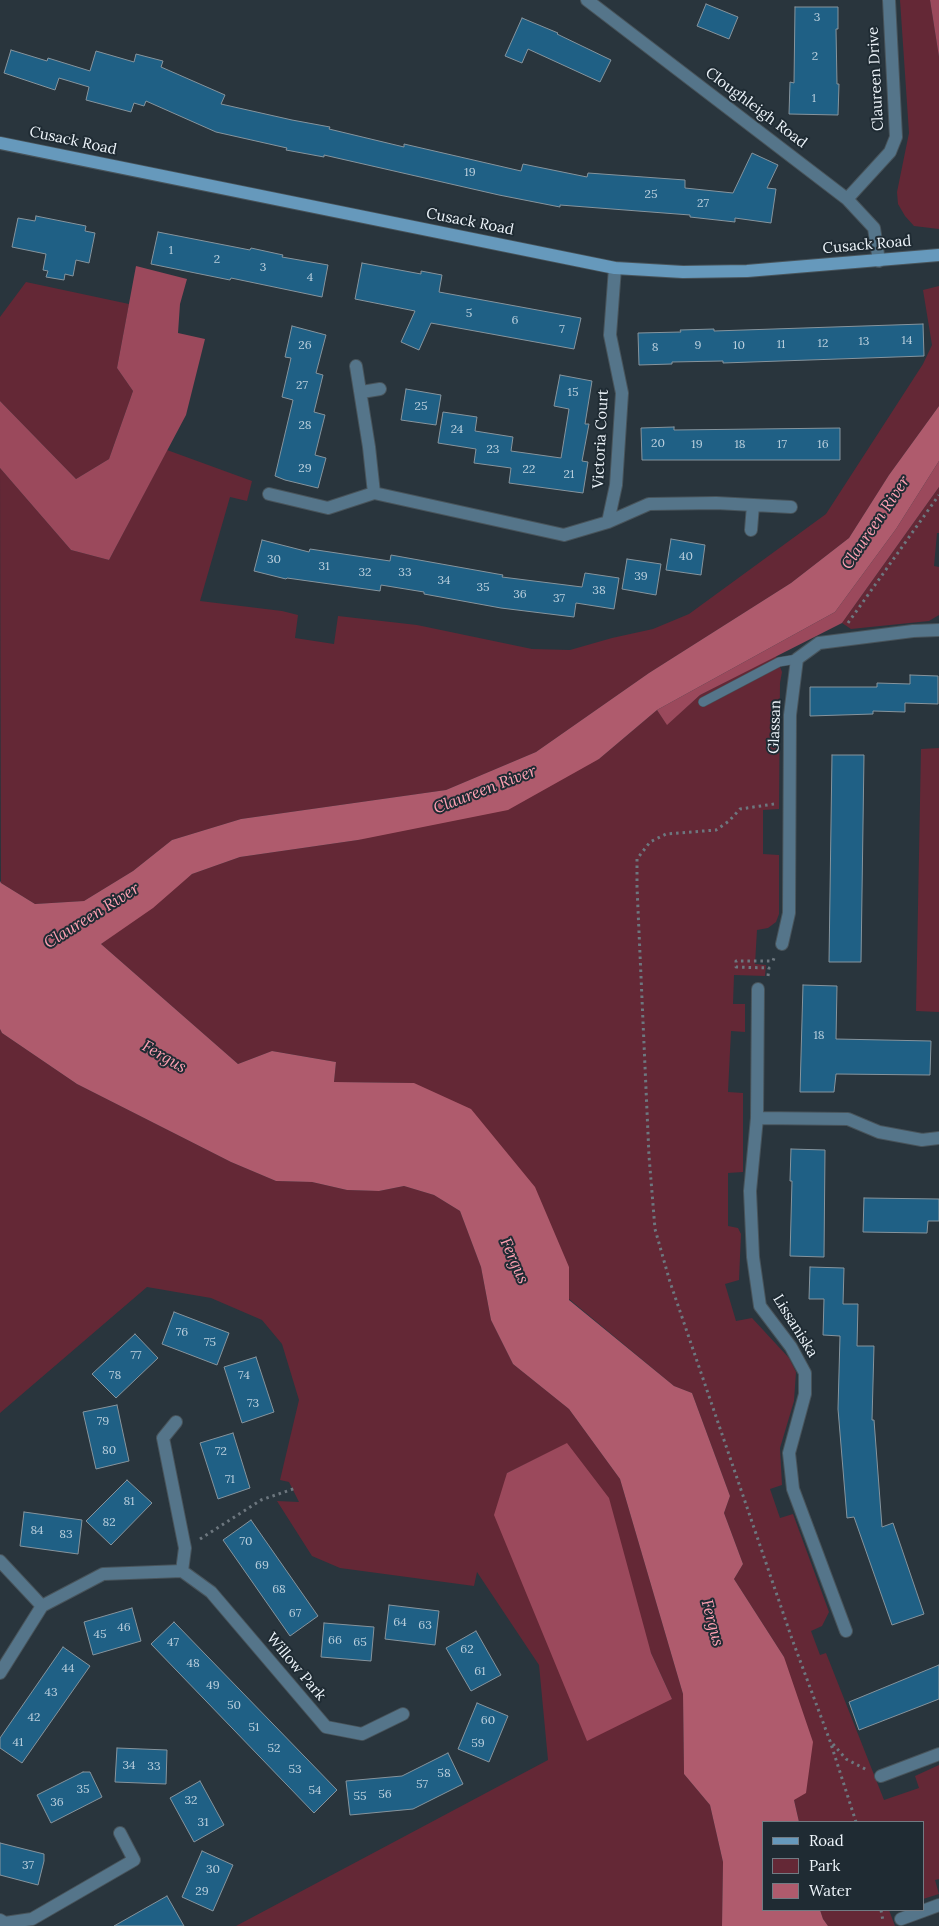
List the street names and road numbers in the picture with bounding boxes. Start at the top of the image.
street label: Claureen Drive [864,26,888,132]
street label: Cloughleigh Road [702,64,810,152]
street label: Cusack Road [28,123,118,159]
street label: Cusack Road [425,205,515,239]
street label: Cusack Road [822,232,912,258]
street label: Victoria Court [589,389,613,489]
street label: Glassan [765,700,785,754]
street label: Lissaniska [769,1291,821,1361]
street label: Willow Park [262,1629,330,1705]

